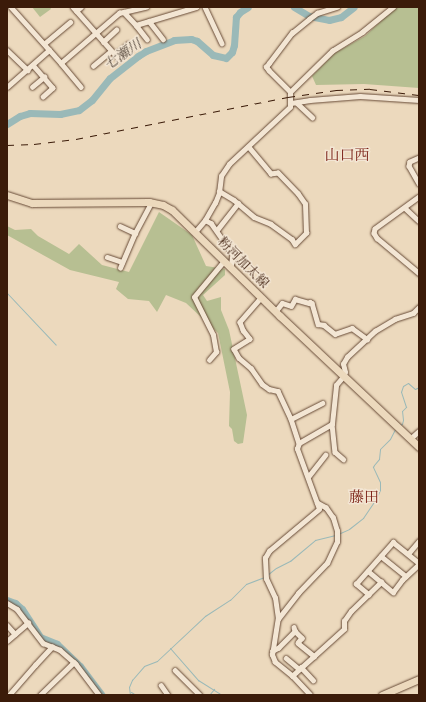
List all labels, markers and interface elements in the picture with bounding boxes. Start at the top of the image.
water label: 七瀬川 [101,36,145,74]
district label: 山口西 [325,147,369,165]
street label: 粉河加太線 [215,235,271,291]
district label: 藤田 [349,489,379,507]

